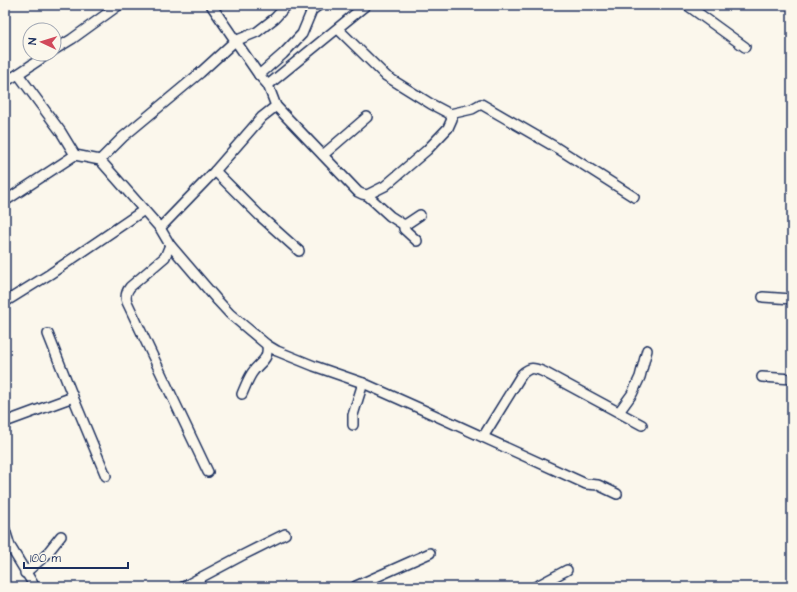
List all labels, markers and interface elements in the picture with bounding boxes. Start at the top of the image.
north arrow [22,22,62,62]
text: N [25,37,40,45]
scale bar [24,544,128,570]
text: 100 m [30,550,61,567]

